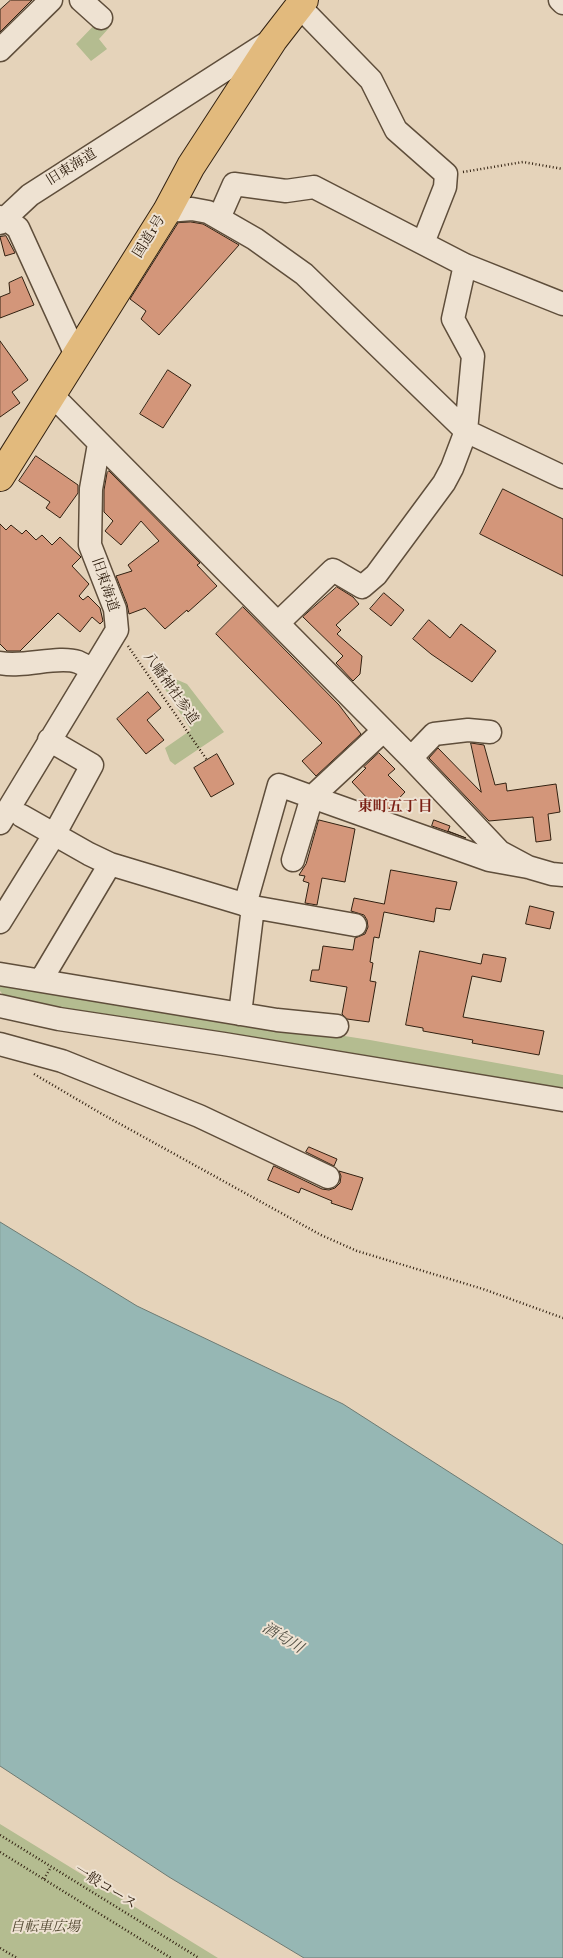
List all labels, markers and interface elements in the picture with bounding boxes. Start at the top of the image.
street label: 旧東海道 [44,146,100,190]
street label: 国道1号 [130,213,170,261]
street label: 旧東海道 [87,556,121,614]
street label: 八幡神社参道 [139,650,201,728]
district label: 東町五丁目 [358,799,432,817]
water label: 酒匂川 [258,1620,306,1658]
street label: 一般コース [71,1862,139,1914]
park label: 自転車広場 [10,1920,80,1936]

